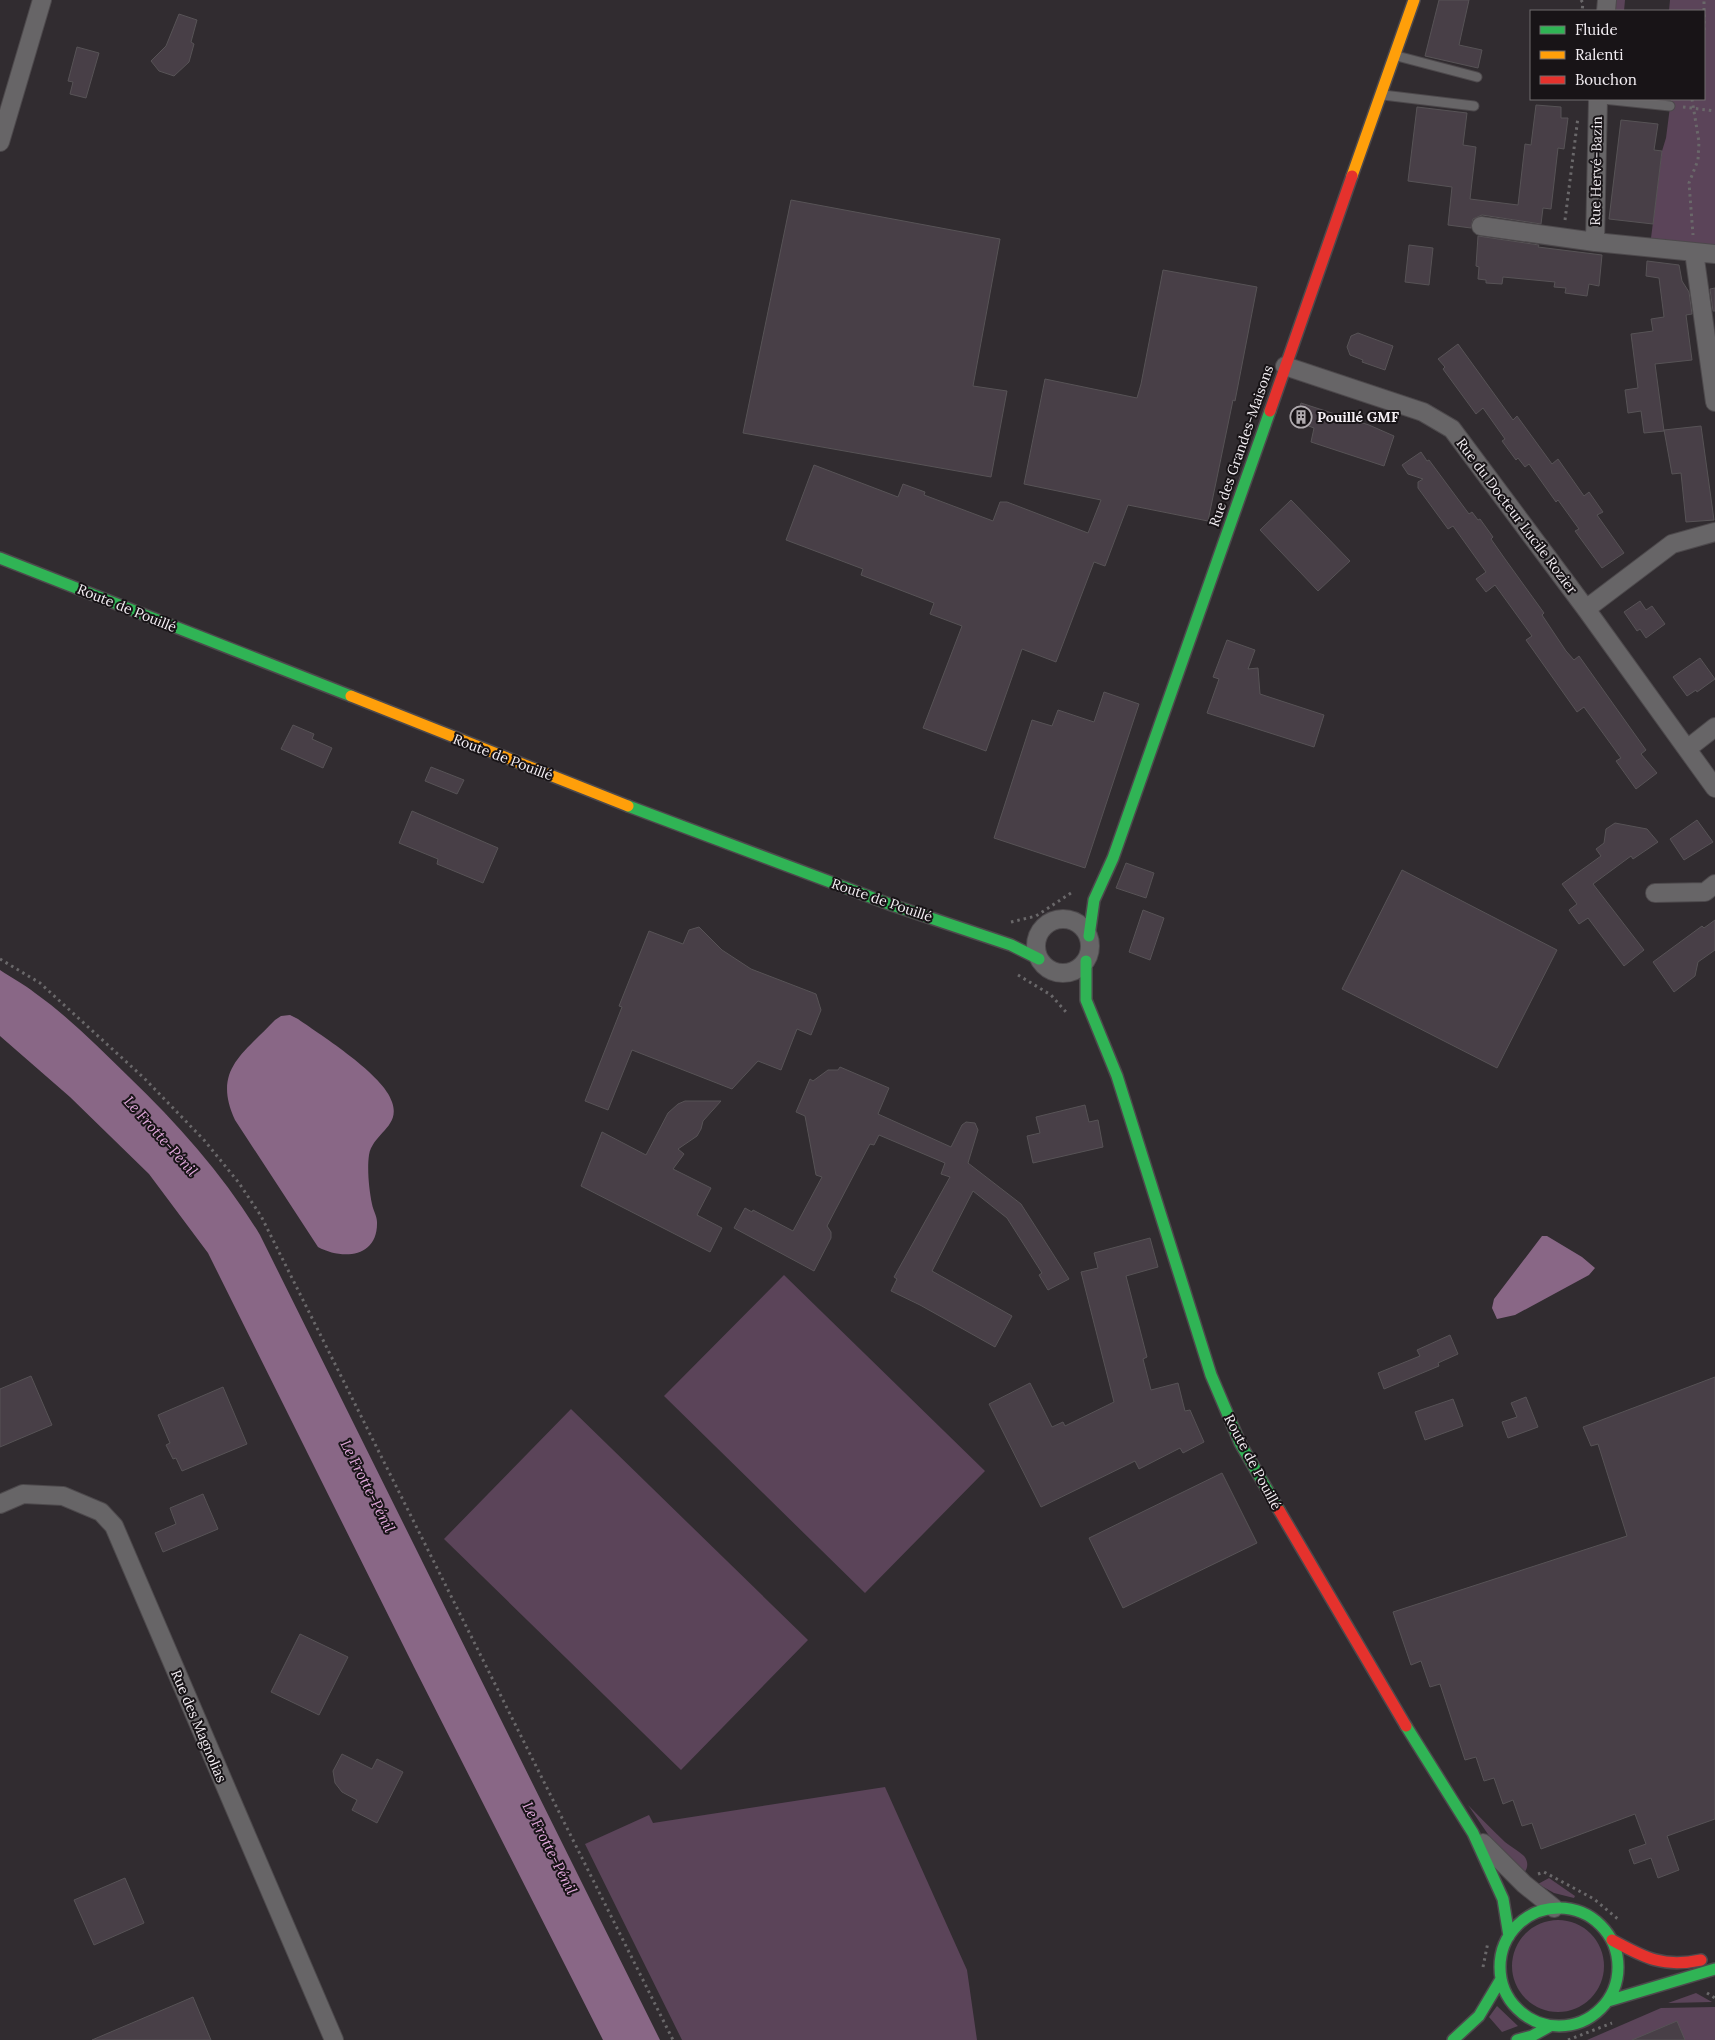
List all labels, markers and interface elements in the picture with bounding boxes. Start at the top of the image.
legend [1530,10,1705,100]
text: Fluide [1575,20,1618,39]
text: Ralenti [1575,45,1623,64]
text: Bouchon [1575,70,1637,89]
street label: Rue Hervé-Bazin [1586,116,1606,226]
street label: Rue des Grandes-Maisons [1205,363,1277,529]
building icon: Pouillé GMF [1289,405,1313,429]
place label: Pouillé GMF [1317,408,1399,426]
street label: Rue du Docteur Lucile Rozier [1452,435,1582,597]
street label: Route de Pouillé [75,580,180,636]
street label: Route de Pouillé [450,730,556,784]
street label: Route de Pouillé [829,874,935,926]
water label: Le Frotte-Pénil [120,1092,203,1181]
street label: Route de Pouillé [1220,1411,1286,1513]
water label: Le Frotte-Pénil [336,1436,400,1536]
street label: Rue des Magnolias [167,1667,231,1785]
water label: Le Frotte-Pénil [518,1798,582,1898]

